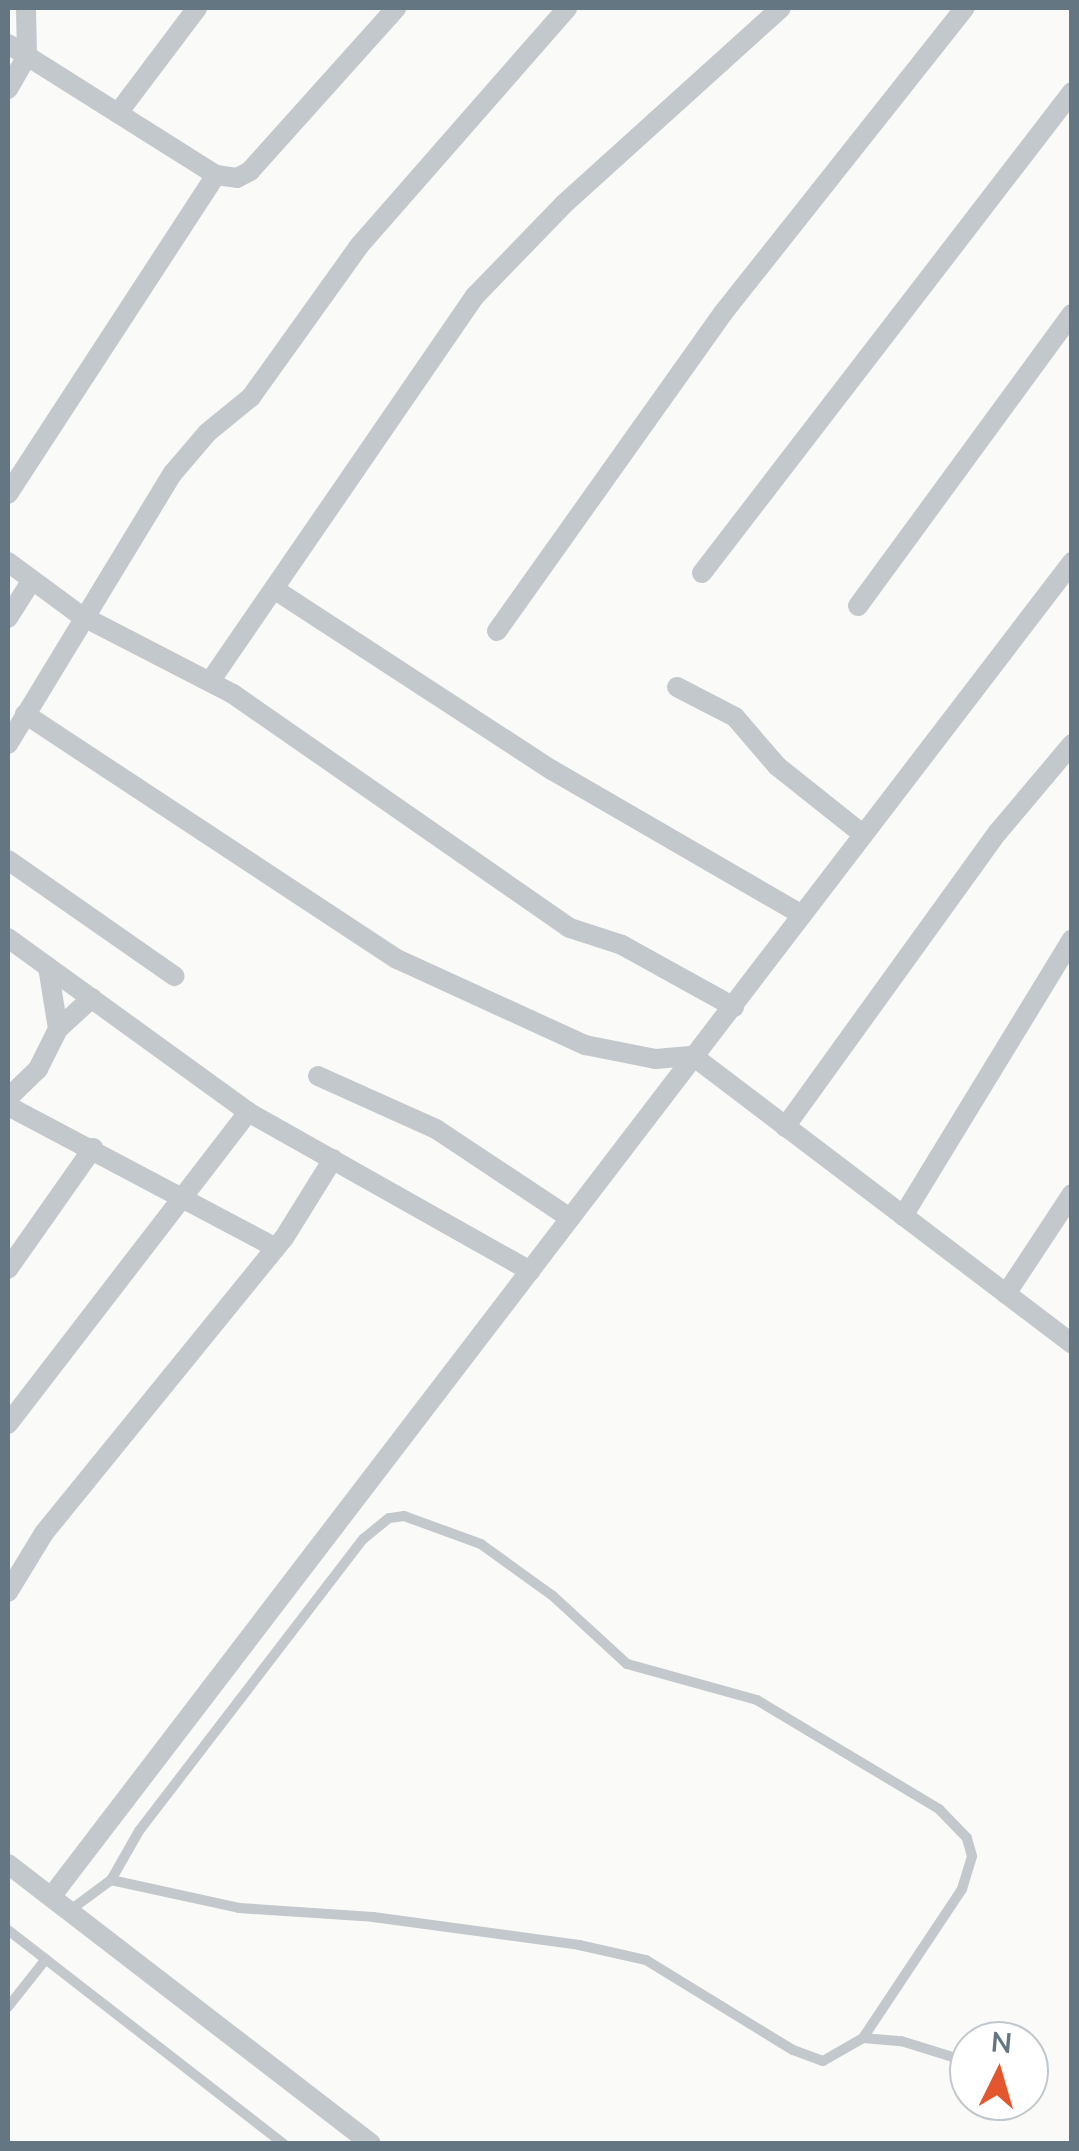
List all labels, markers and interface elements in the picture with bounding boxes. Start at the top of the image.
north arrow [949,2021,1049,2121]
text: N [989,2023,1014,2063]

